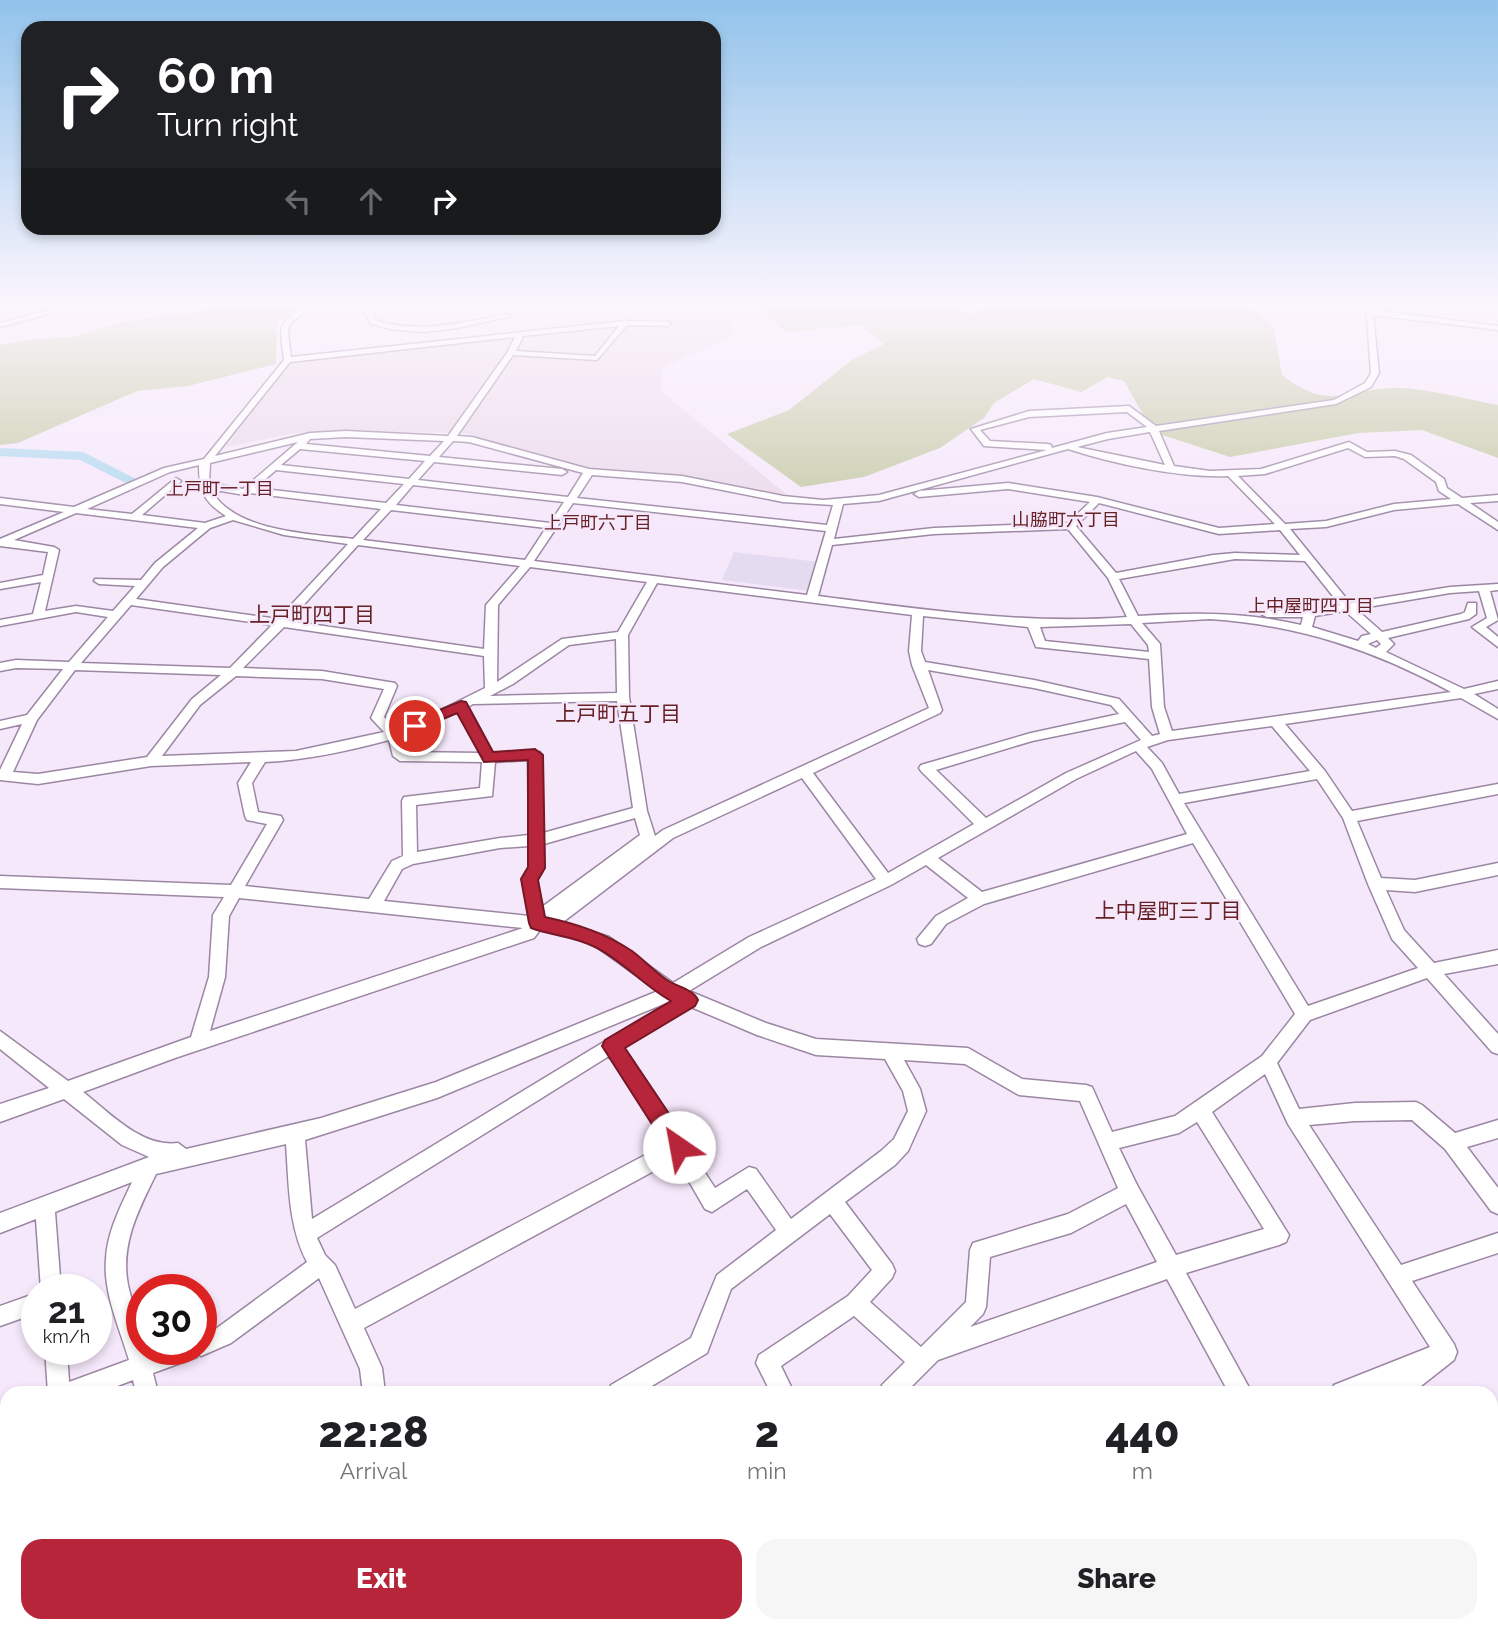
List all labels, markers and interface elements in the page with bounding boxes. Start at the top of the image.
text: 60 m [157,47,274,104]
icon: right [42,49,133,140]
text: Turn right [157,106,298,143]
icon: left [279,182,317,220]
icon: ahead [352,182,390,220]
icon: right [425,182,463,220]
district label: 上戸町一丁目 [166,478,274,499]
district label: 山脇町六丁目 [1012,509,1120,530]
district label: 上戸町六丁目 [544,512,652,533]
district label: 上中屋町四丁目 [1248,595,1374,616]
district label: 上戸町四丁目 [249,602,375,627]
pin [385,696,445,756]
district label: 上戸町五丁目 [555,701,681,726]
icon: arrive [396,707,434,745]
district label: 上中屋町三丁目 [1095,898,1242,923]
position arrow [642,1110,716,1184]
speed limit sign: 30 [126,1274,217,1365]
text: 21 [48,1290,85,1331]
text: km/h [43,1326,90,1347]
text: 22:28 [319,1408,429,1457]
text: 2 [755,1408,779,1457]
text: 440 [1105,1408,1180,1457]
text: Arrival [340,1457,407,1484]
text: min [747,1457,787,1484]
text: m [1132,1457,1153,1484]
button: Exit [21,1539,742,1619]
button: Share [756,1539,1477,1619]

